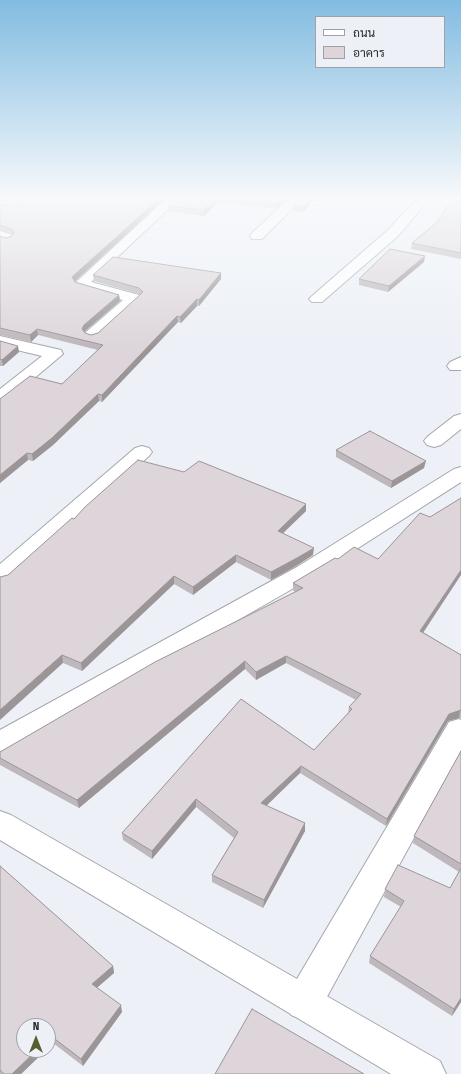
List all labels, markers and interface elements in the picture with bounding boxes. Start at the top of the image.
legend [315,16,445,68]
text: ถนน [353,26,375,40]
text: อาคาร [353,46,385,60]
north arrow [16,1018,56,1058]
text: N [33,1020,39,1033]

